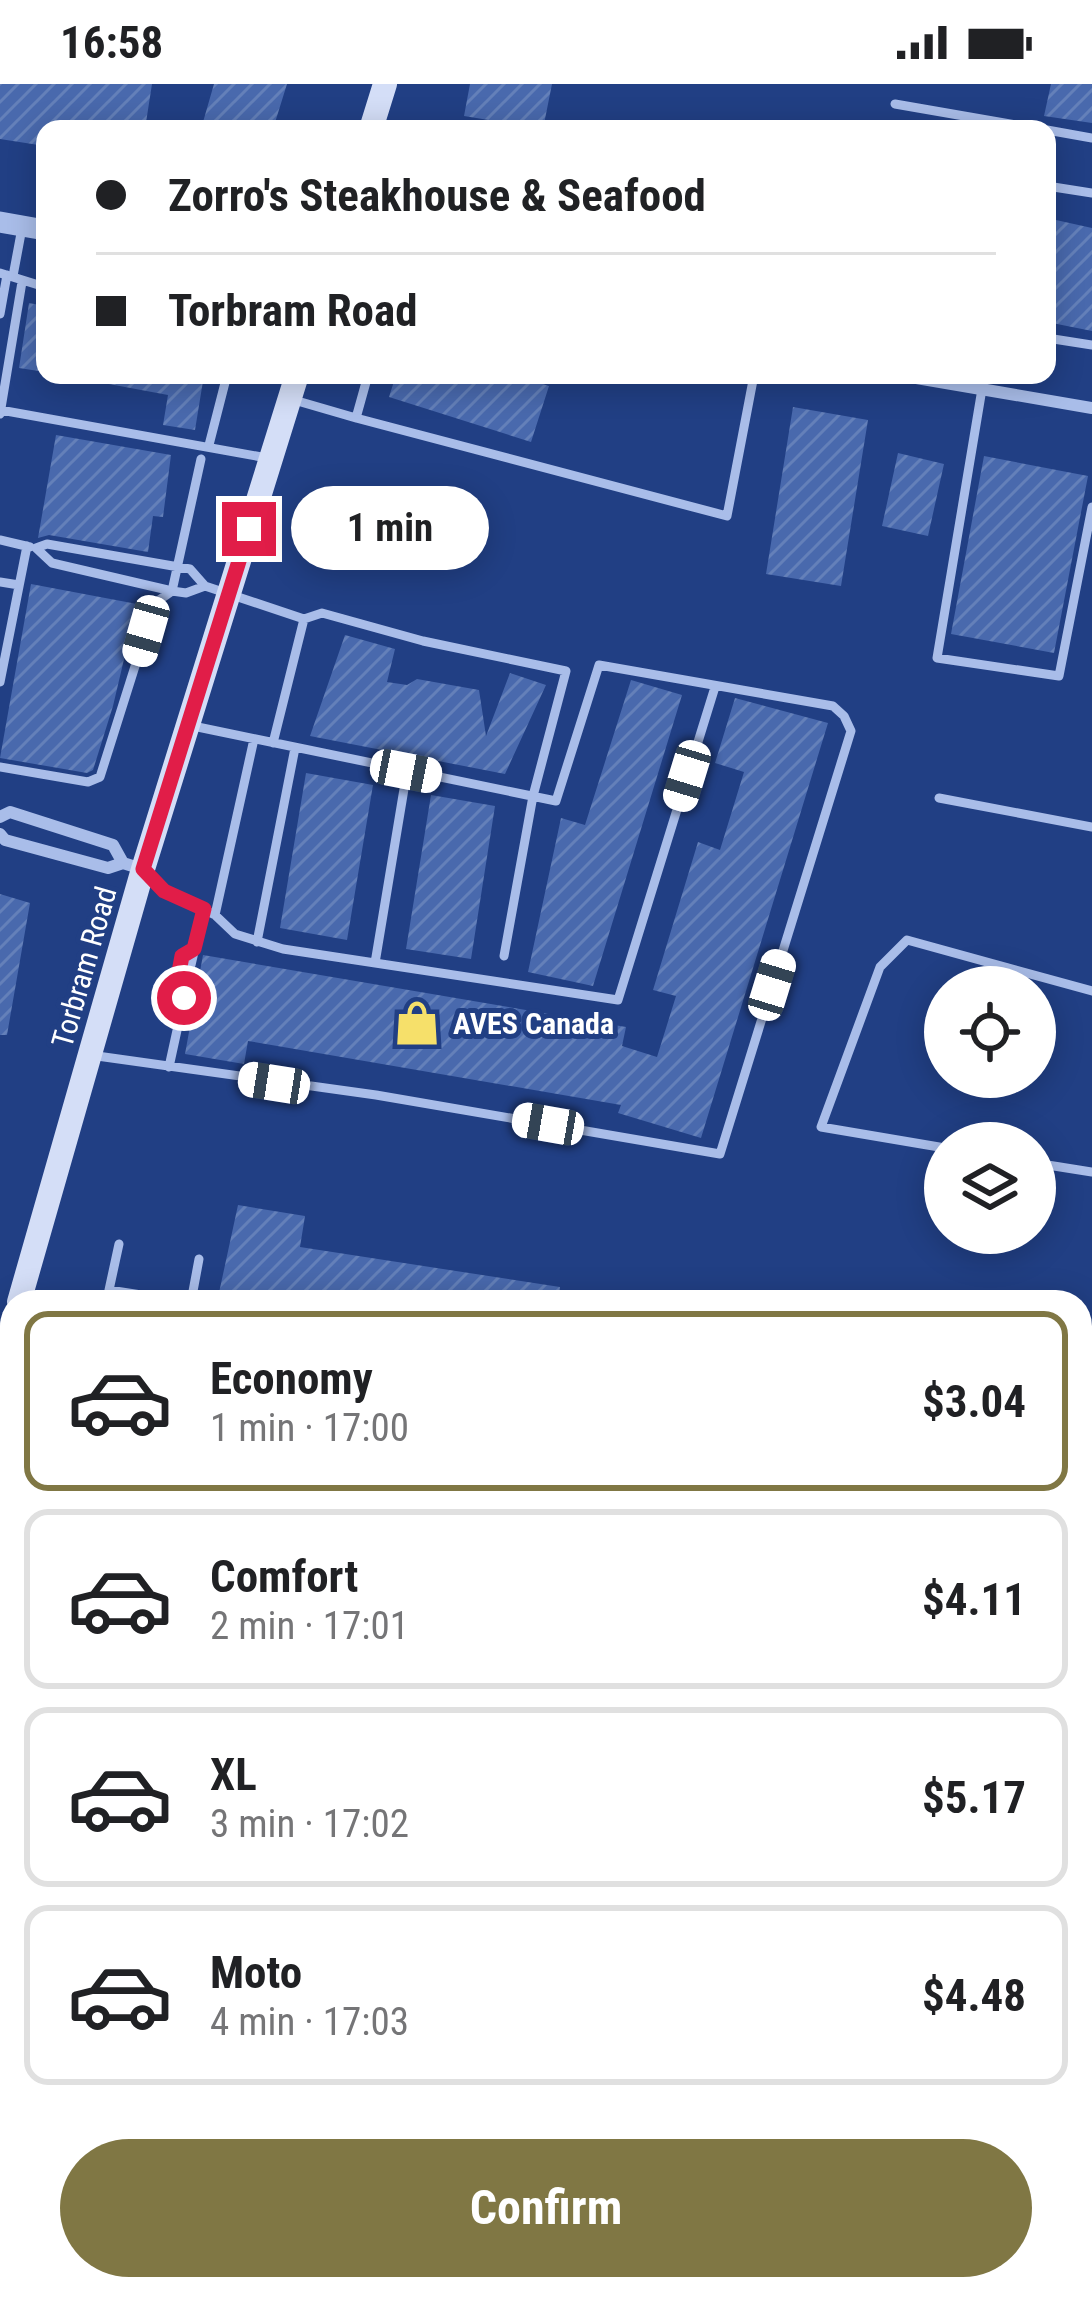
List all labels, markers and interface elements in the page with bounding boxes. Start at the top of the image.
text: 16:58 [60,16,163,69]
text: Zorro's Steakhouse & Seafood [168,169,706,222]
text: Torbram Road [168,284,417,337]
callout: 1 min [291,487,489,571]
route end [222,502,276,556]
text: 1 min [347,505,433,551]
car [119,591,173,671]
car [659,736,715,816]
car [367,746,445,796]
street label: Torbram Road [44,882,124,1052]
car [744,945,800,1025]
map controls [924,966,1056,1254]
button: locate [924,966,1056,1098]
route start [157,971,211,1025]
shop icon: AVES Canada [392,998,442,1048]
place label: AVES Canada [453,1006,614,1041]
car [236,1060,312,1106]
car [509,1100,587,1148]
button: layers [924,1122,1056,1254]
icon: car [66,1347,174,1455]
text: Economy [210,1352,373,1405]
text: $3.04 [922,1375,1026,1428]
text: 1 min · 17:00 [210,1405,409,1451]
icon: car [66,1545,174,1653]
text: Comfort [210,1550,358,1603]
text: $4.11 [922,1573,1026,1626]
text: 2 min · 17:01 [210,1603,409,1649]
icon: car [66,1743,174,1851]
text: XL [210,1748,257,1801]
text: $5.17 [922,1771,1026,1824]
text: 3 min · 17:02 [210,1801,409,1847]
icon: car [66,1941,174,2049]
text: Moto [210,1946,302,1999]
text: $4.48 [922,1969,1026,2022]
text: 4 min · 17:03 [210,1999,409,2045]
button: Confirm [60,2139,1032,2277]

